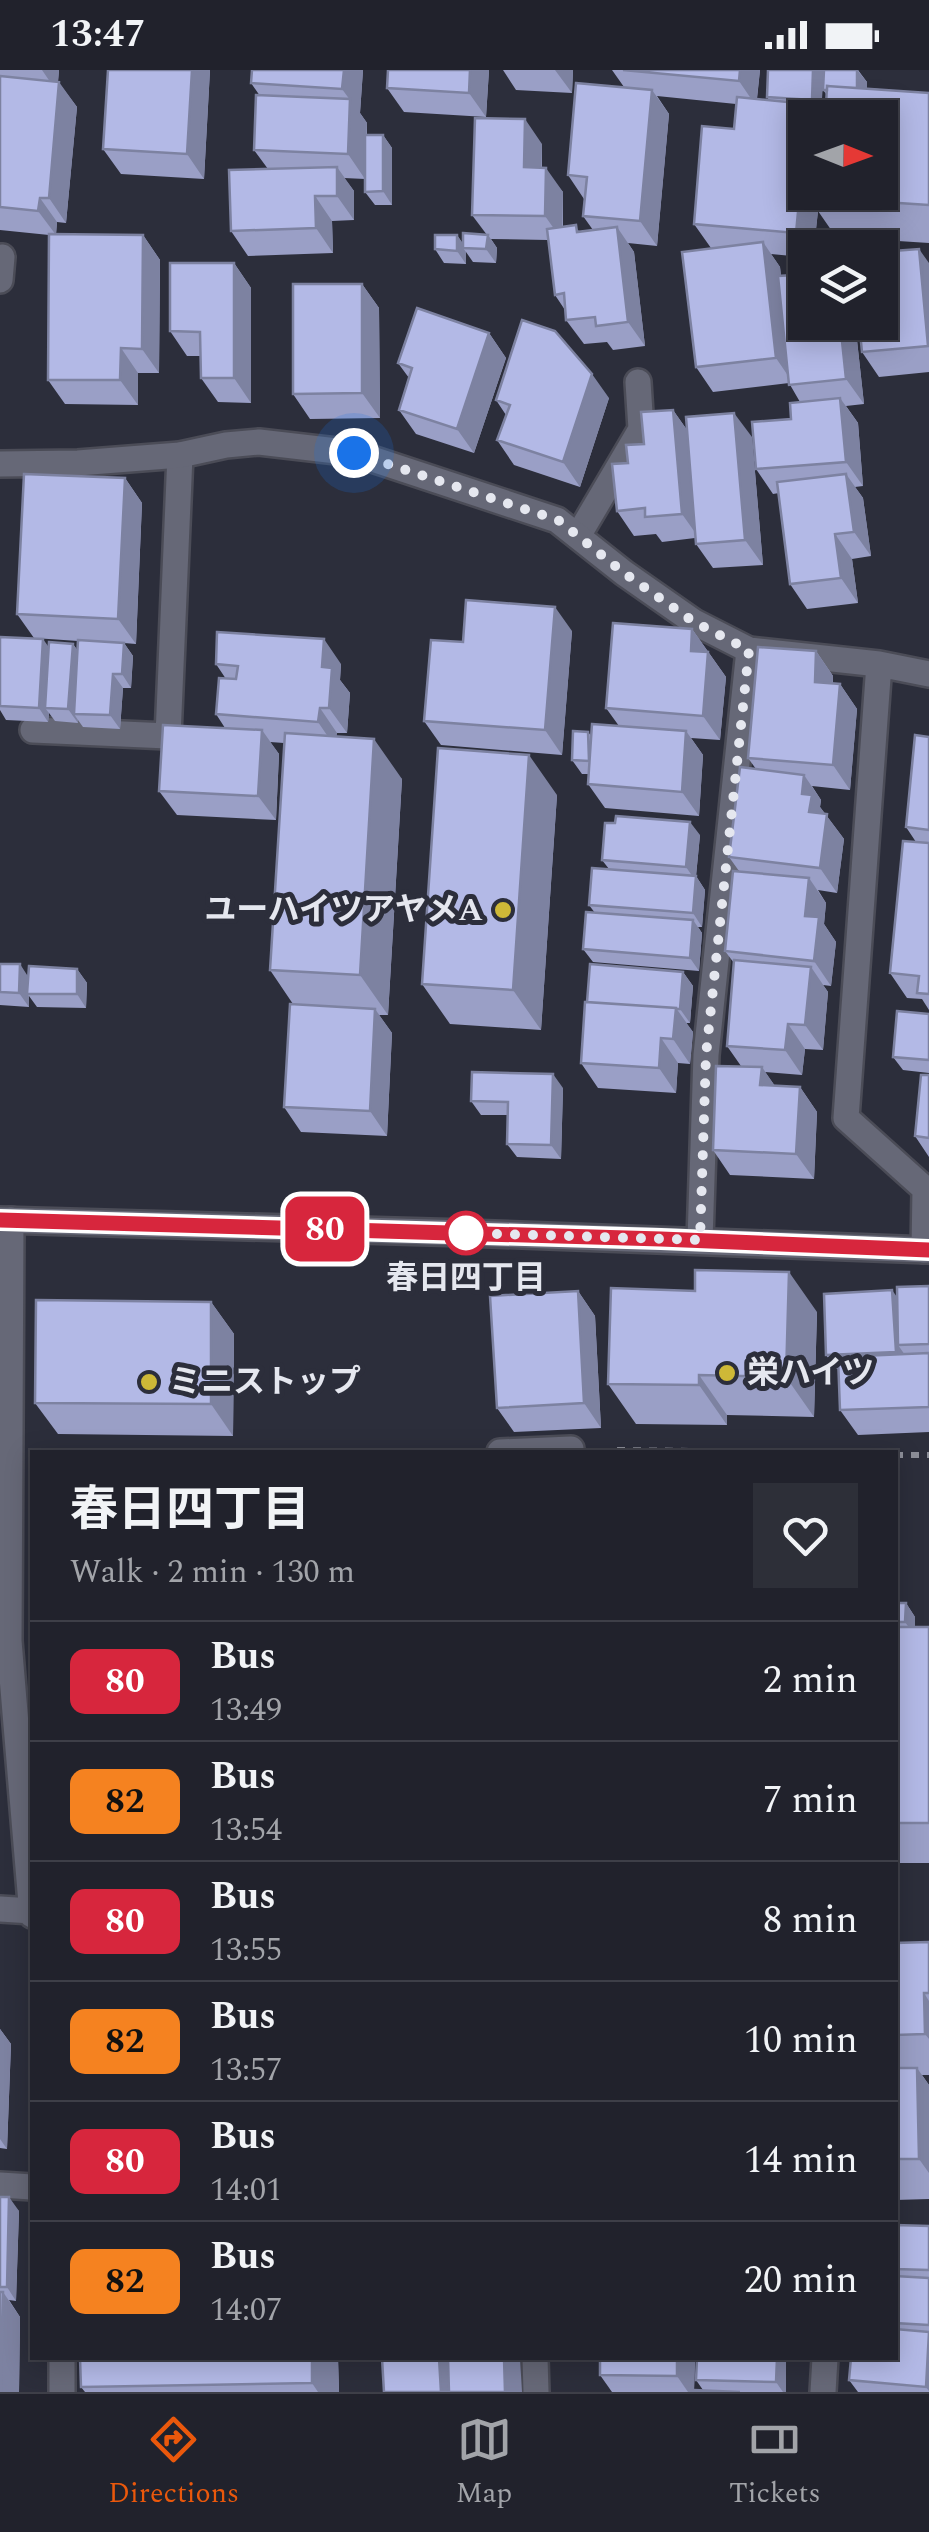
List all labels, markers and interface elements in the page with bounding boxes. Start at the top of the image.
text: 13:47 [50,6,145,64]
north arrow [788,100,898,210]
map controls [788,100,898,340]
button: layers [788,230,898,340]
your location [329,428,379,478]
place label: ユーハイツアヤメA [204,886,483,935]
marker: ユーハイツアヤメA [492,899,514,921]
line badge: 80 [280,1196,370,1262]
text: 80 [305,1203,345,1256]
marker: 春日四丁目 [445,1212,487,1254]
place label: 春日四丁目 [386,1254,546,1303]
place label: 栄ハイツ [747,1349,874,1398]
place label: ミニストップ [169,1358,361,1407]
marker: 栄ハイツ [716,1362,738,1384]
marker: ミニストップ [138,1371,160,1393]
text: 春日四丁目 [70,1474,310,1547]
button: heart [753,1483,858,1588]
text: Walk · 2 min · 130 m [70,1548,355,1597]
text: Bus [210,1628,276,1686]
text: 2 min [763,1652,858,1710]
text: 80 [105,1655,145,1708]
text: 13:49 [210,1686,282,1735]
text: Bus [210,1748,276,1806]
text: 7 min [763,1772,858,1830]
text: 82 [105,1775,145,1828]
text: 13:54 [210,1806,282,1855]
text: Bus [210,1868,276,1926]
text: 8 min [763,1892,858,1950]
text: 80 [105,1895,145,1948]
text: 13:55 [210,1926,282,1975]
text: Bus [210,1988,276,2046]
text: 10 min [744,2012,858,2070]
text: 82 [105,2015,145,2068]
text: 13:57 [210,2046,282,2095]
text: Bus [210,2108,276,2166]
text: 14 min [744,2132,858,2190]
text: 80 [105,2135,145,2188]
text: 14:01 [210,2166,282,2215]
text: Bus [210,2228,276,2286]
text: 20 min [744,2252,858,2310]
text: 82 [105,2255,145,2308]
text: 14:07 [210,2286,282,2335]
tab: Directions [108,2412,239,2515]
tab: Map [456,2412,512,2515]
tab: Tickets [729,2412,821,2515]

